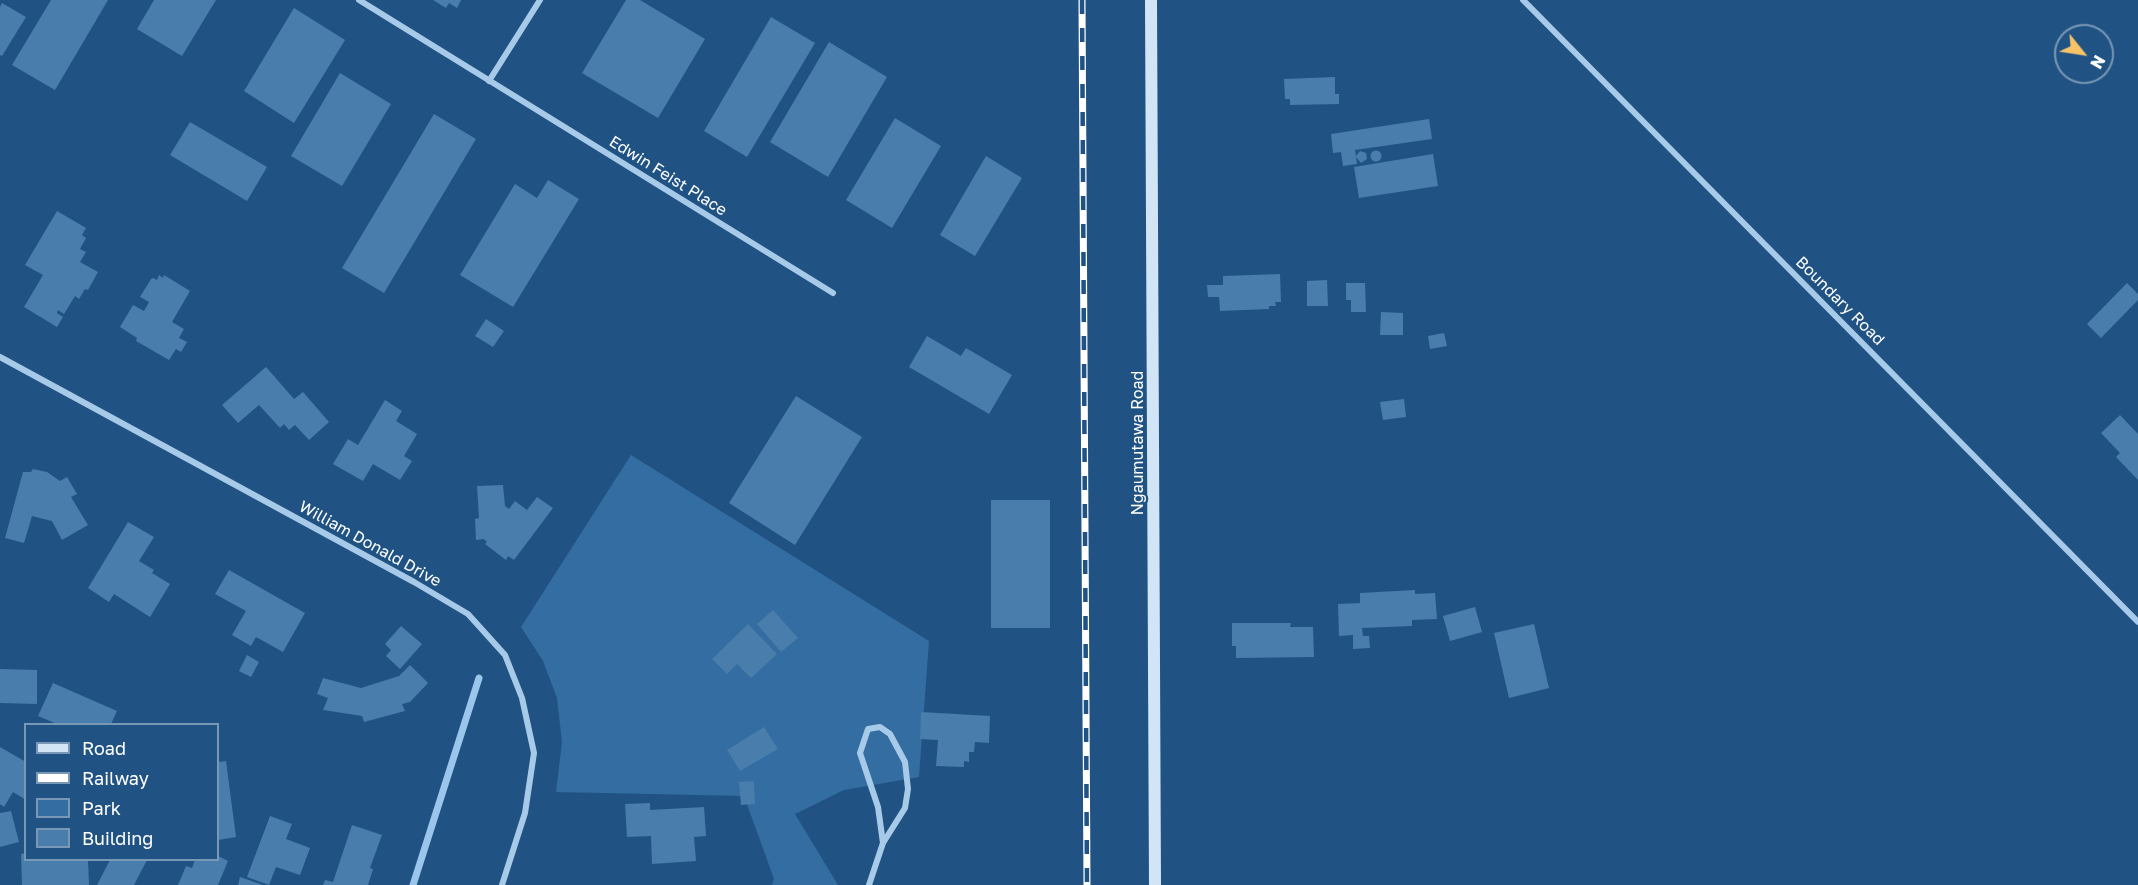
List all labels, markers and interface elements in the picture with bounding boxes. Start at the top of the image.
north arrow [2054,24,2114,84]
text: N [2086,52,2110,72]
street label: Edwin Feist Place [606,132,730,220]
street label: Boundary Road [1792,253,1888,349]
street label: Ngaumutawa Road [1128,371,1148,515]
street label: William Donald Drive [296,497,444,591]
legend [24,723,219,861]
text: Road [82,737,126,759]
text: Railway [82,767,149,789]
text: Park [82,797,121,819]
text: Building [82,827,153,849]

